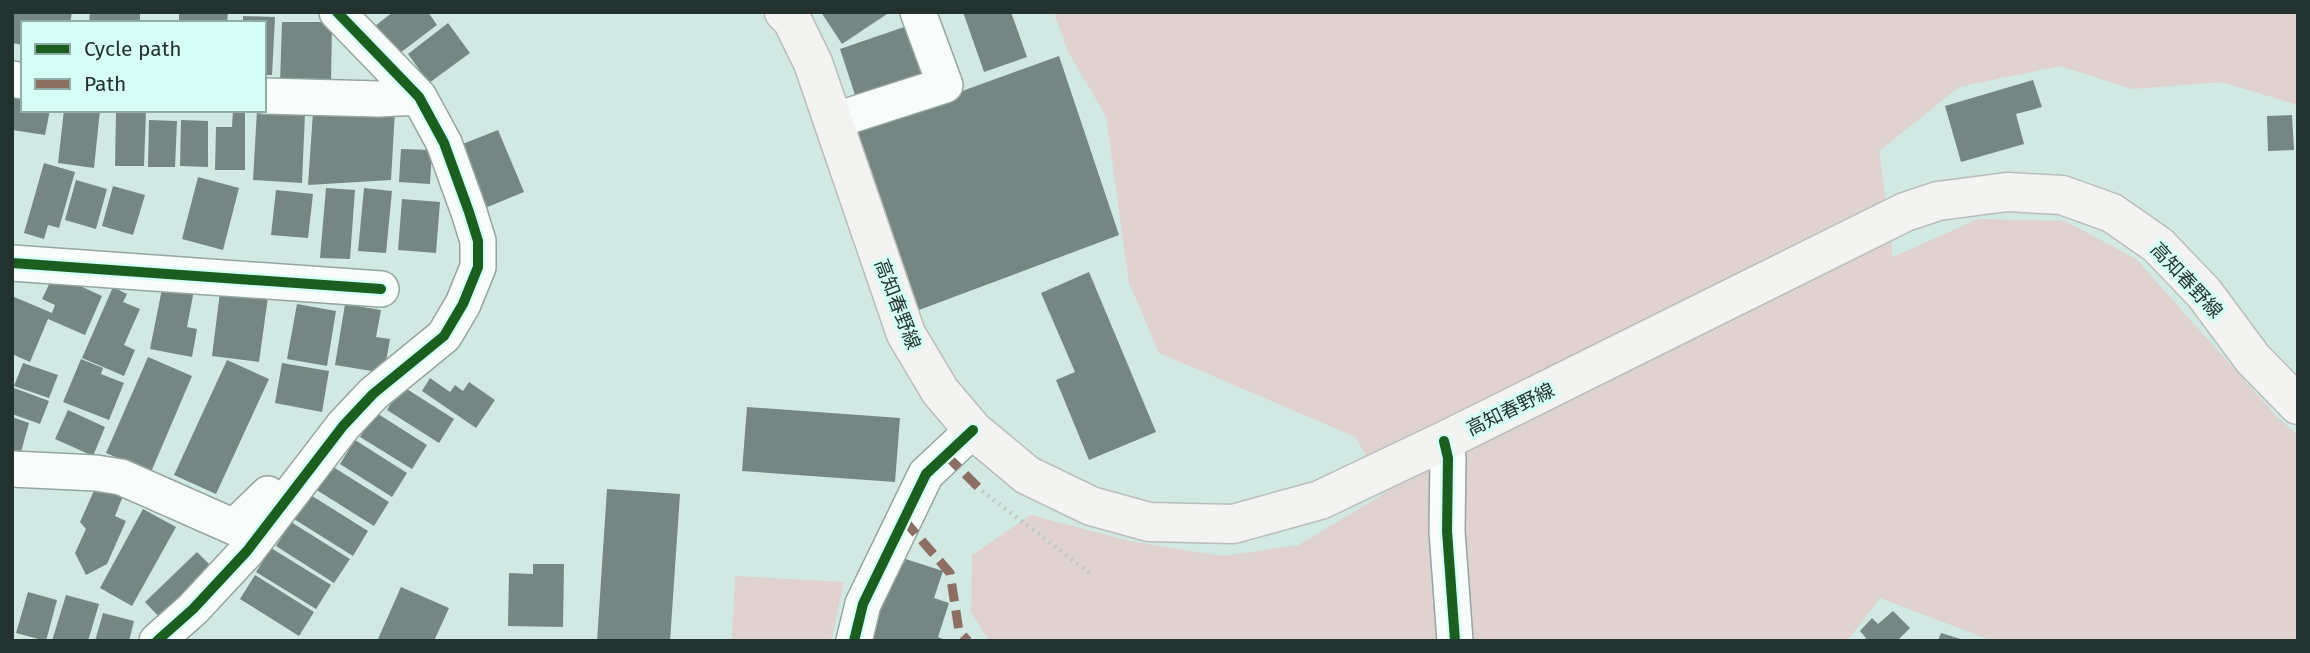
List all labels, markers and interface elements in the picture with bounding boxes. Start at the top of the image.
legend [21,21,266,112]
text: Cycle path [84,36,182,62]
text: Path [84,71,126,97]
street label: 高知春野線 [2146,238,2227,323]
street label: 高知春野線 [870,256,925,353]
street label: 高知春野線 [1462,378,1558,441]

